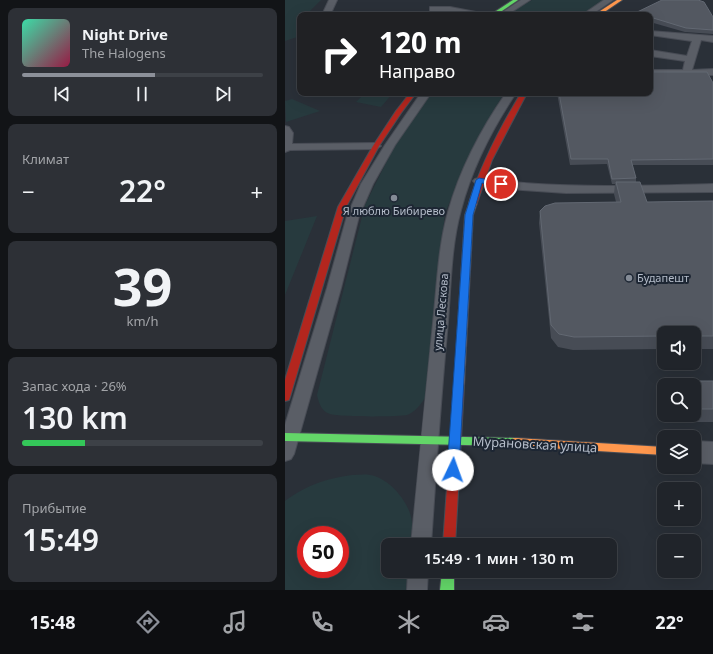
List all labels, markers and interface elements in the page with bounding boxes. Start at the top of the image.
text: 120 m [379,23,462,61]
text: Night Drive [82,24,168,44]
icon: right [313,28,365,80]
text: The Halogens [82,44,166,62]
text: Направо [379,59,455,83]
icon: previous [51,83,73,105]
icon: pause [131,83,153,105]
icon: next [212,83,234,105]
text: Климат [22,150,69,168]
pin [484,167,518,201]
text: 22° [119,170,166,211]
icon: arrive [490,173,512,195]
text: − [22,176,35,206]
text: + [250,176,263,206]
marker: Я люблю Бибирево [389,193,399,203]
place label: Я люблю Бибирево [343,203,445,218]
text: 39 [113,250,172,321]
place label: Будапешт [637,270,689,285]
street label: улица Лескова [430,273,451,351]
marker: Будапешт [624,273,634,283]
text: km/h [127,312,158,330]
map controls [657,326,701,578]
button: sound [657,326,701,370]
text: Запас хода · 26% [22,377,127,395]
button: search [657,378,701,422]
text: 130 km [22,397,128,438]
button: layers [657,430,701,474]
street label: Мурановская улица [472,432,598,456]
position arrow [432,449,474,491]
button: + [657,482,701,526]
text: Прибытие [22,499,86,517]
text: 15:49 [22,519,99,560]
speed limit sign: 50 [297,526,349,578]
button: − [657,534,701,578]
text: 15:49 · 1 мин · 130 m [424,548,574,568]
icon: directions [134,608,162,636]
icon: music [221,608,249,636]
icon: phone [308,608,336,636]
icon: climate [395,608,423,636]
icon: car [482,608,510,636]
icon: filters [569,608,597,636]
text: 15:48 [29,610,76,634]
text: 22° [655,610,684,634]

